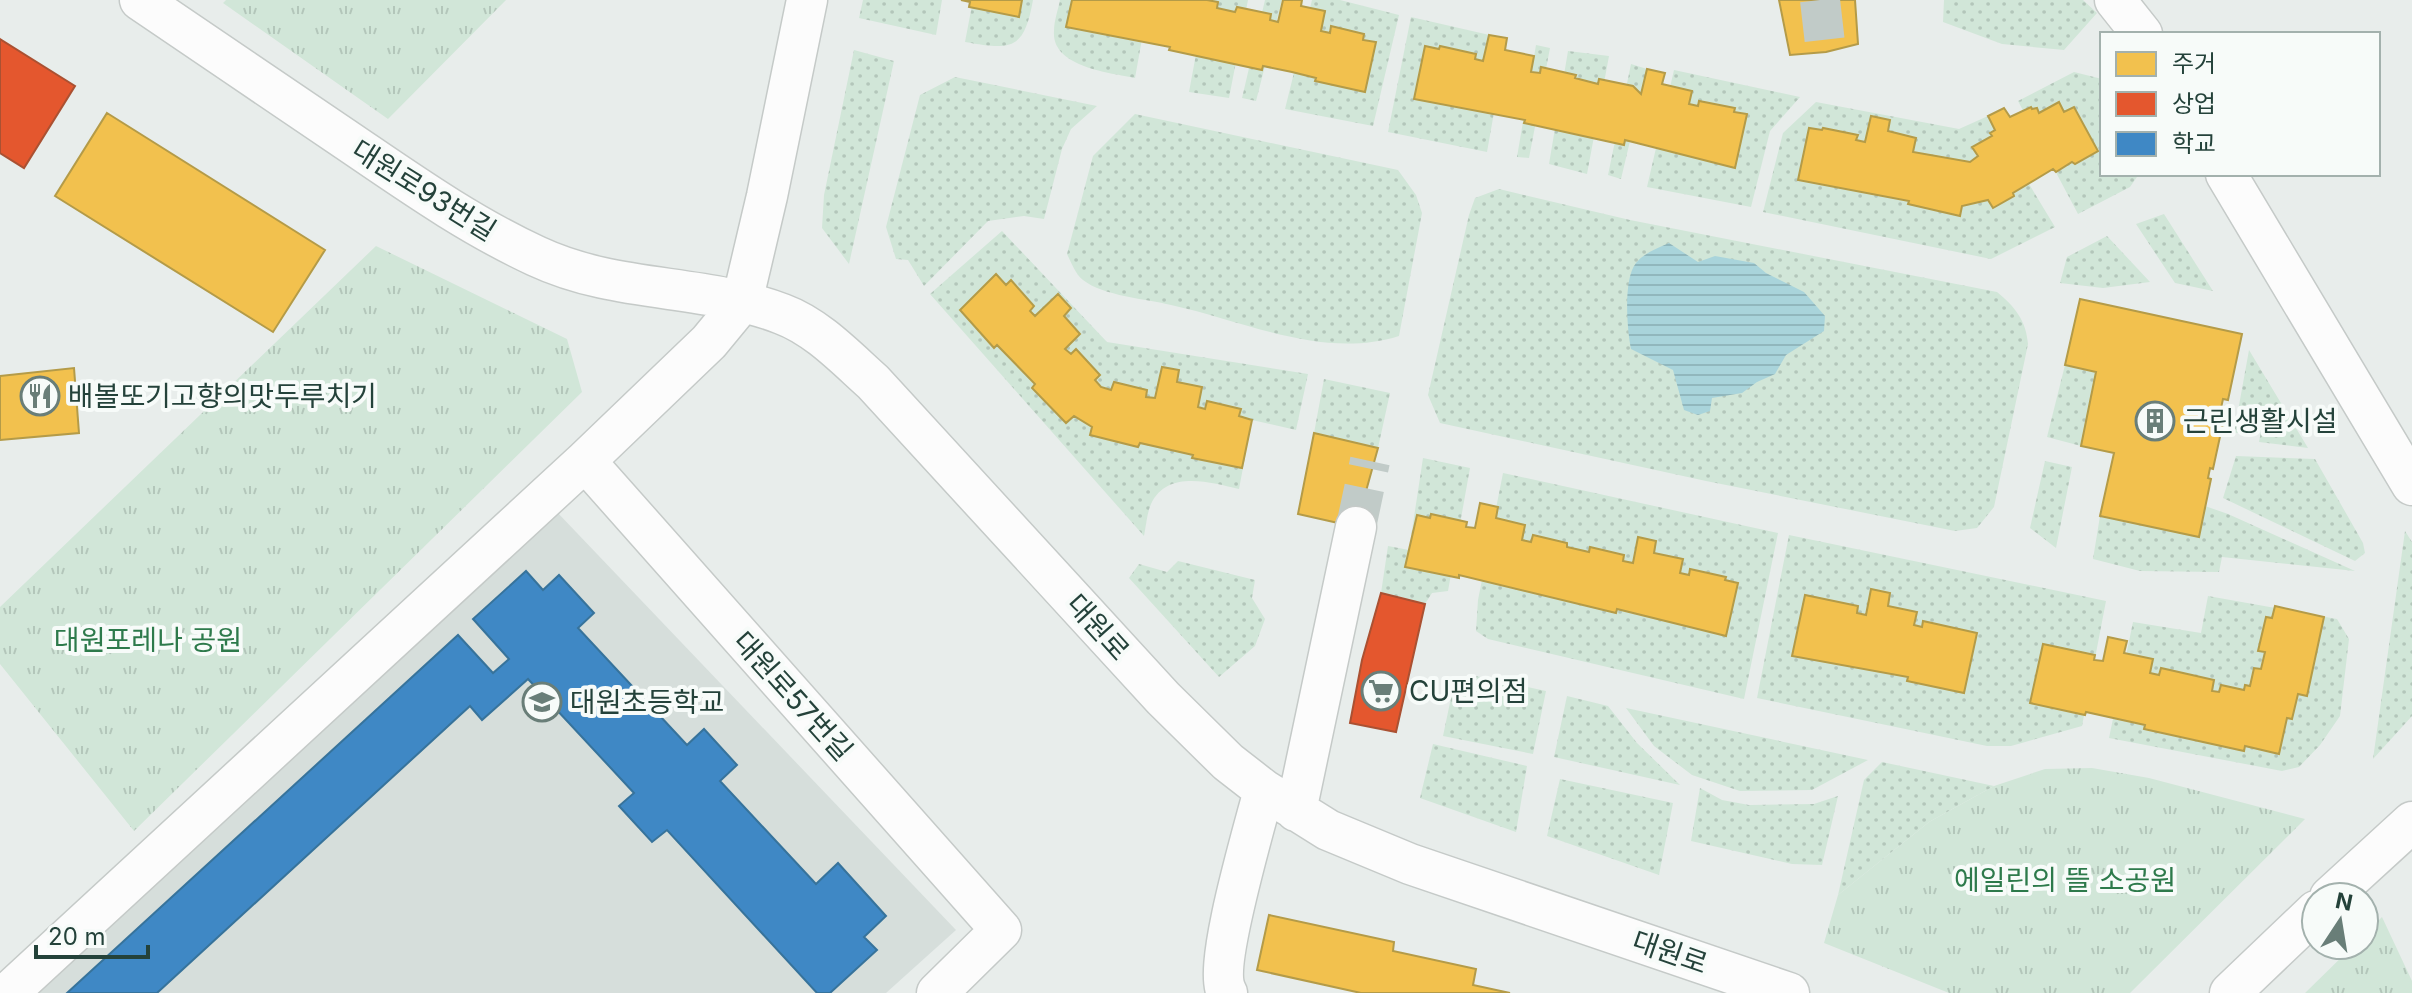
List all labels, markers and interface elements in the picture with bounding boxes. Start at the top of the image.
legend [2100,32,2380,176]
text: 주거 [2172,49,2216,78]
text: 상업 [2172,89,2216,118]
text: 학교 [2172,129,2216,158]
street label: 대원로93번길 [346,132,502,248]
restaurant icon: 배볼또기고향의맛두루치기 [19,375,61,417]
place label: 배볼또기고향의맛두루치기 [68,379,377,413]
building icon: 근린생활시설 [2134,400,2176,442]
place label: 근린생활시설 [2183,404,2338,438]
street label: 대원로 [1060,587,1136,667]
park label: 대원포레나 공원 [54,623,242,657]
street label: 대원로57번길 [726,625,860,767]
supermarket icon: CU편의점 [1360,670,1402,712]
place label: CU편의점 [1409,674,1528,708]
school or university icon: 대원초등학교 [521,681,563,723]
place label: 대원초등학교 [570,685,725,719]
park label: 에일린의 뜰 소공원 [1954,863,2176,897]
north arrow [2300,881,2380,961]
text: N [2333,887,2355,916]
scale bar [36,909,148,959]
text: 20 m [48,922,106,951]
street label: 대원로 [1628,923,1712,981]

